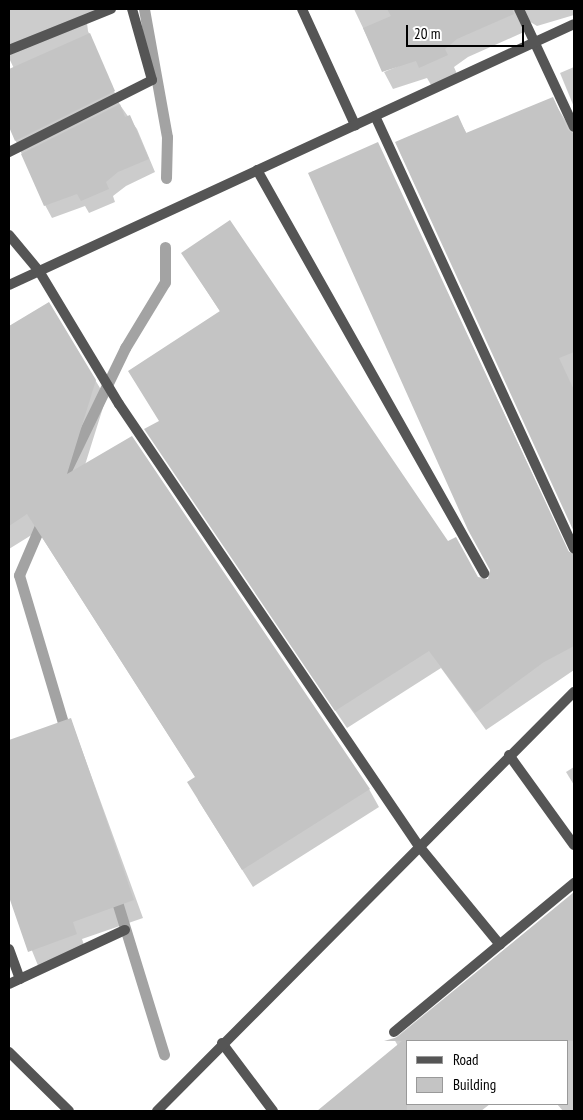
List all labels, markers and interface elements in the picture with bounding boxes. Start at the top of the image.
scale bar [408,15,526,47]
text: 20 m [414,24,440,43]
legend [406,1040,568,1105]
text: Road [453,1050,479,1069]
text: Building [453,1075,496,1094]

